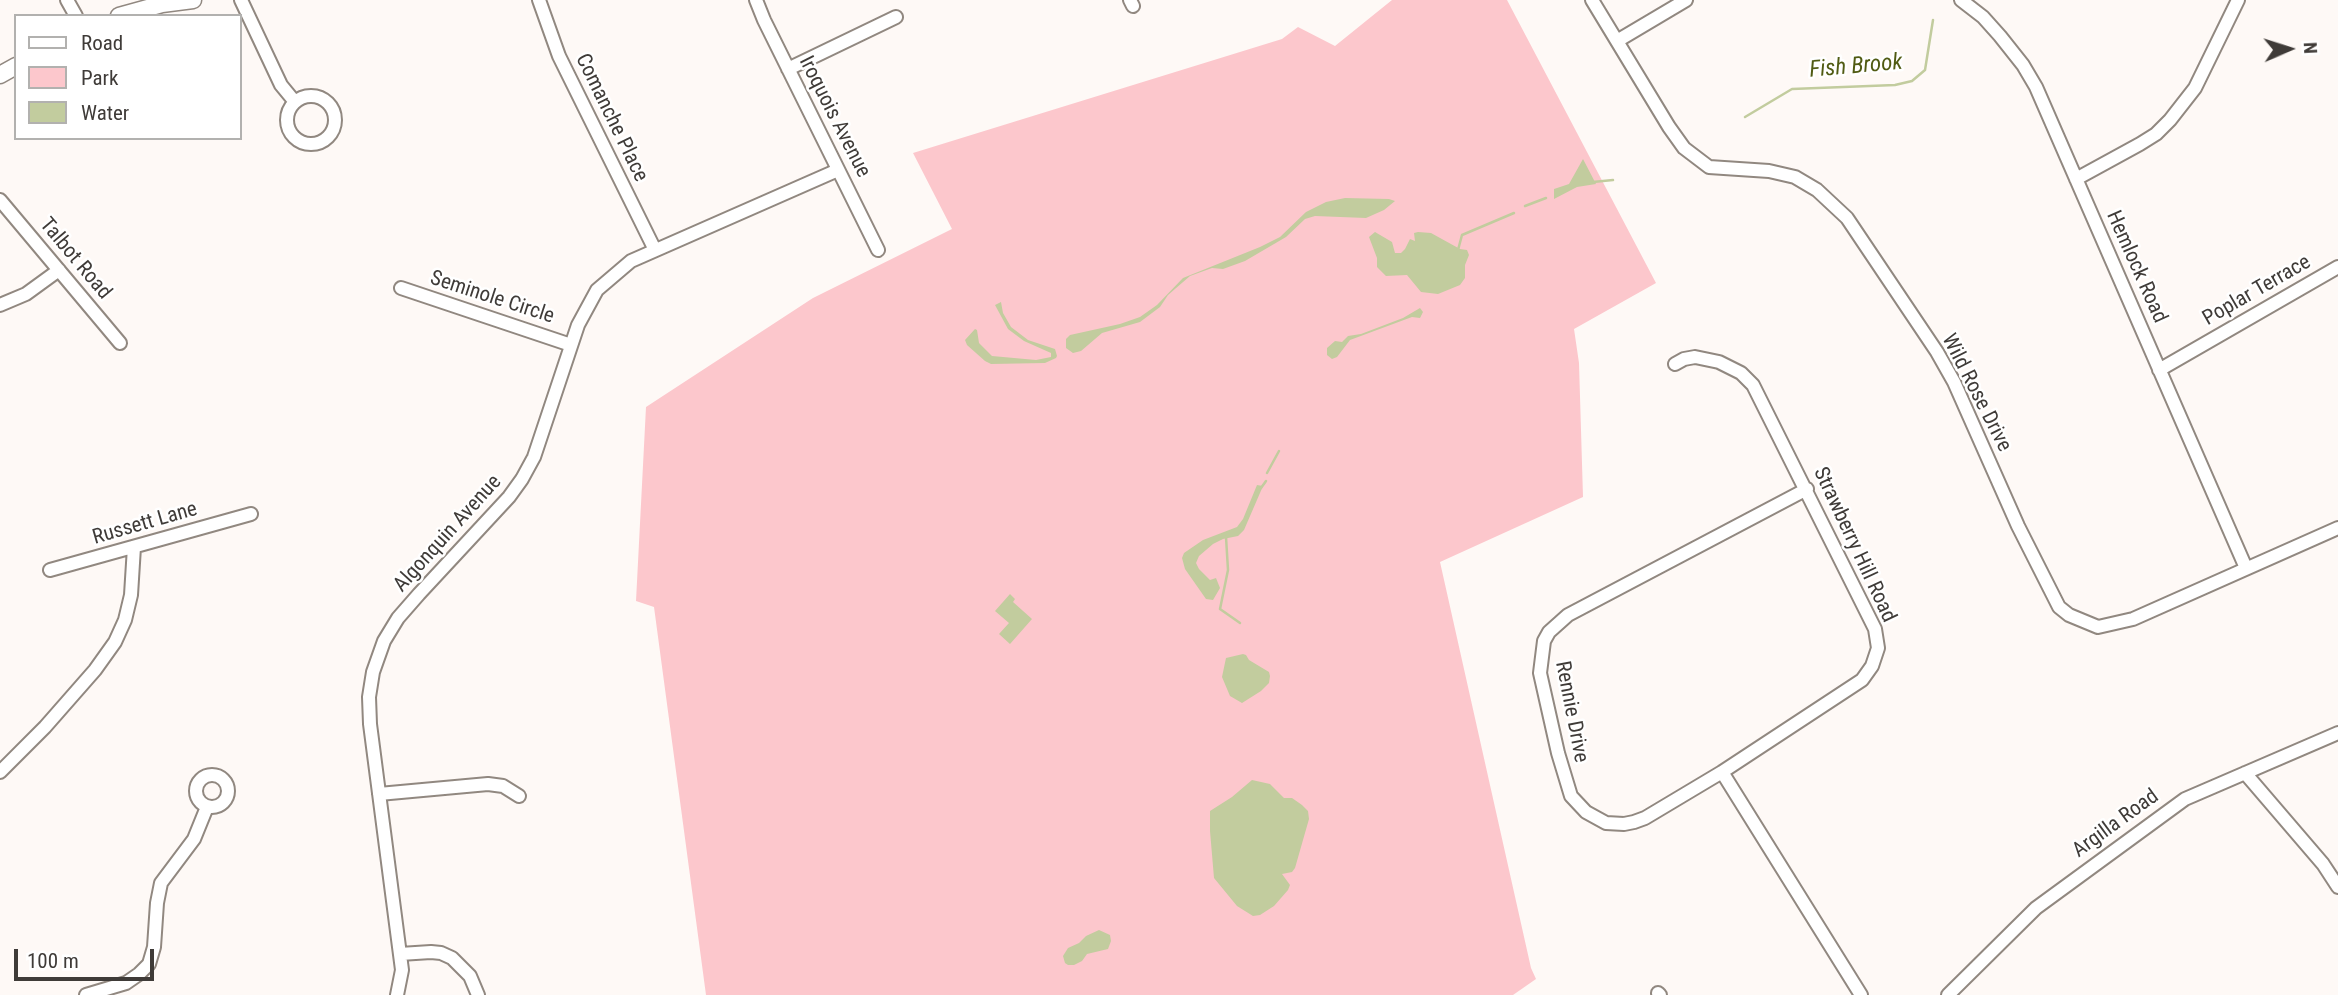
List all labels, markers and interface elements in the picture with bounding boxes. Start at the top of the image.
legend [14,14,242,140]
north arrow [2254,14,2324,84]
text: Road [81,31,123,55]
text: N [2299,41,2322,54]
water label: Fish Brook [1808,49,1904,85]
street label: Comanche Place [569,50,653,186]
street label: Iroquois Avenue [793,52,875,182]
text: Park [81,66,118,90]
text: Water [81,101,129,125]
street label: Hemlock Road [2100,207,2172,327]
street label: Talbot Road [34,213,116,305]
street label: Poplar Terrace [2199,250,2315,332]
street label: Seminole Circle [427,266,557,330]
street label: Wild Rose Drive [1936,330,2016,456]
street label: Strawberry Hill Road [1807,464,1901,626]
street label: Algonquin Avenue [389,470,507,598]
street label: Russett Lane [90,497,200,551]
street label: Rennie Drive [1549,659,1593,765]
street label: Argilla Road [2068,784,2164,864]
scale bar [18,936,158,980]
text: 100 m [27,949,79,973]

